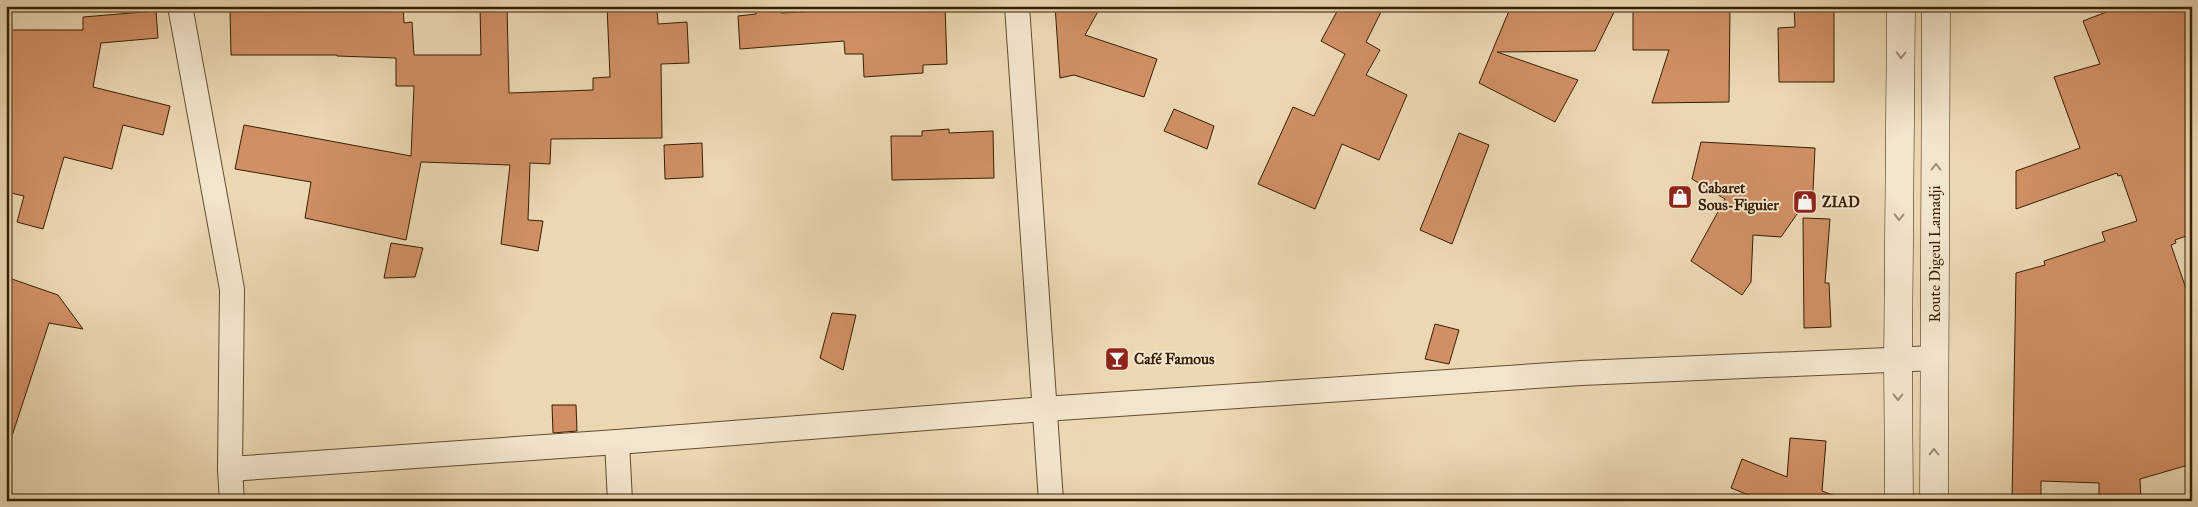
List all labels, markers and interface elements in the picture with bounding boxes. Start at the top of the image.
one-way arrow [1896,52,1906,59]
one-way arrow [1930,163,1941,171]
place label: Cabaret Sous-Figuier [1698,179,1779,215]
shop icon: Cabaret Sous-Figuier [1667,184,1693,210]
street label: Route Digeul Lamadji [1926,185,1944,323]
shop icon: ZIAD [1792,189,1818,215]
place label: ZIAD [1822,193,1860,211]
one-way arrow [1894,214,1905,222]
bar icon: Café Famous [1104,346,1130,372]
place label: Café Famous [1134,350,1215,368]
one-way arrow [1893,394,1903,402]
one-way arrow [1929,448,1939,456]

